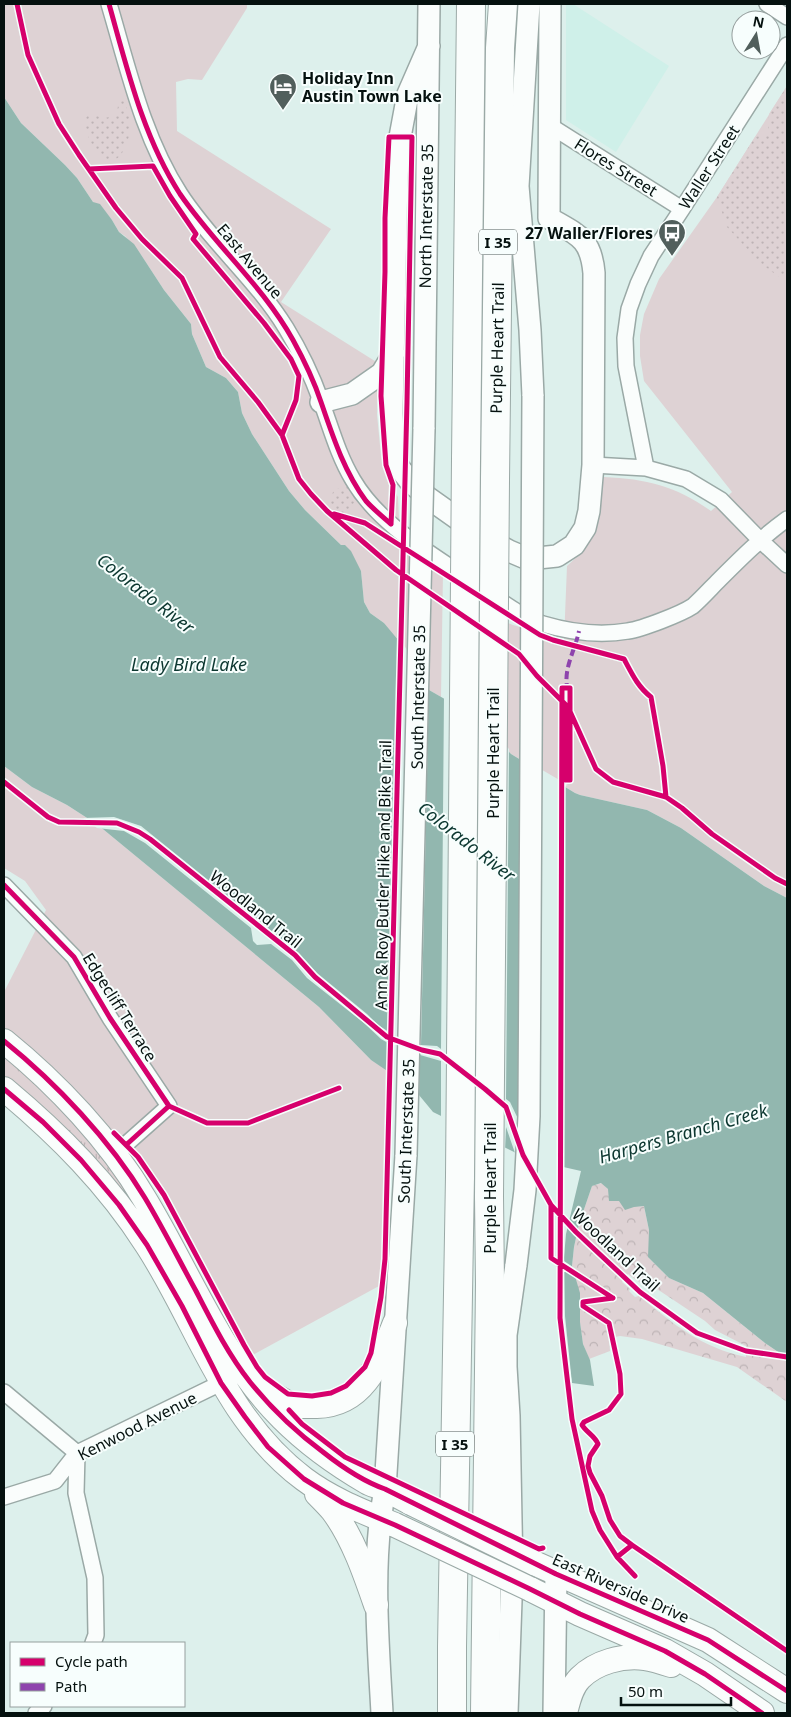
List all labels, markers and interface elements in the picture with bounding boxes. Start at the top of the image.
north arrow [731,10,781,60]
text: N [751,11,766,32]
place label: Holiday Inn Austin Town Lake [302,67,442,107]
hotel icon: Holiday Inn Austin Town Lake [268,72,298,111]
street label: Waller Street [674,120,745,213]
street label: Flores Street [570,133,662,201]
street label: North Interstate 35 [414,143,438,289]
bus stop icon: 27 Waller/Flores [657,218,687,257]
street label: East Avenue [212,219,288,303]
place label: 27 Waller/Flores [525,222,653,244]
road number: I 35 [479,230,517,254]
street label: Purple Heart Trail [485,282,509,414]
water label: Colorado River [92,547,200,639]
street label: South Interstate 35 [406,625,430,769]
water label: Lady Bird Lake [131,652,247,676]
street label: Purple Heart Trail [482,687,504,819]
street label: Ann & Roy Butler Hike and Bike Trail [370,740,396,1010]
water label: Colorado River [413,795,521,887]
street label: Woodland Trail [205,865,307,953]
street label: Edgecliff Terrace [78,949,162,1065]
street label: South Interstate 35 [392,1058,420,1204]
water label: Harpers Branch Creek [596,1097,771,1169]
street label: Purple Heart Trail [479,1122,501,1254]
street label: Woodland Trail [567,1204,665,1296]
street label: Kenwood Avenue [74,1386,200,1466]
road number: I 35 [436,1432,474,1456]
street label: East Riverside Drive [549,1548,693,1628]
legend [10,1642,185,1707]
text: Cycle path [55,1651,128,1671]
scale bar [621,1674,731,1706]
text: Path [55,1676,87,1696]
text: 50 m [628,1681,663,1701]

